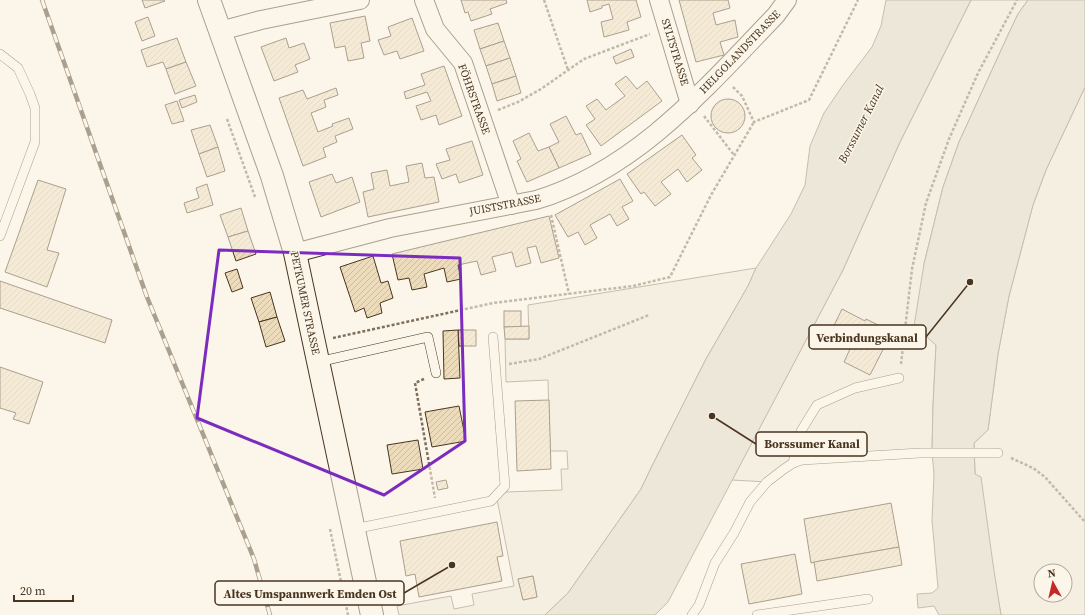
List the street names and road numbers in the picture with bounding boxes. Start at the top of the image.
street label: HELGOLANDSTRASSE [696,7,784,97]
street label: SYLTSTRASSE [658,17,692,88]
street label: FÖHRSTRASSE [454,61,495,137]
street label: JUISTSTRASSE [467,191,542,219]
street label: PETKUMER STRASSE [287,250,323,356]

